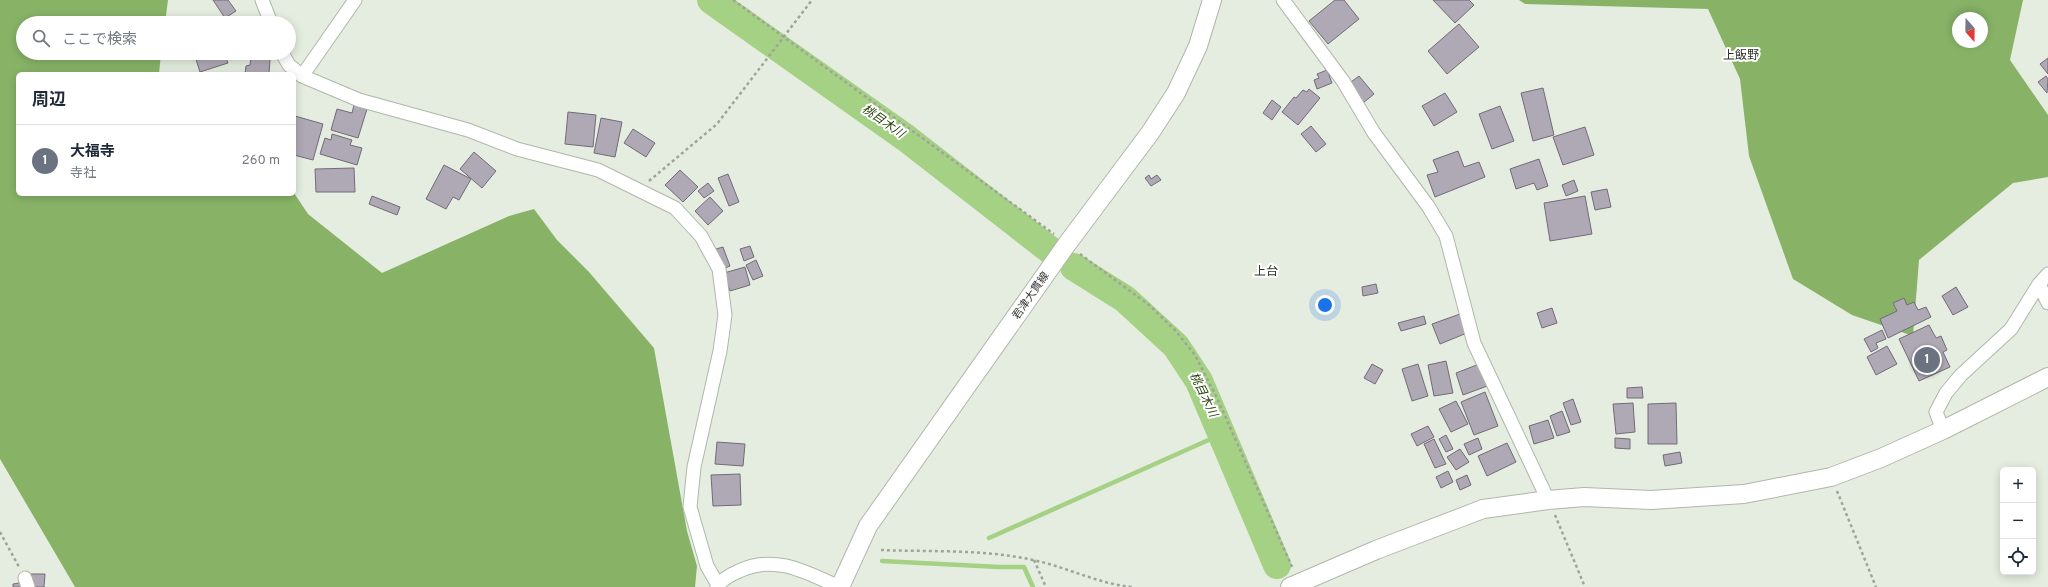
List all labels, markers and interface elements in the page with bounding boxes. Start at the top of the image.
north arrow [1952,12,1988,48]
search box [16,16,296,60]
icon: search [30,27,52,49]
text: ここで検索 [62,31,137,50]
district label: 上飯野 [1723,48,1759,64]
text: 周辺 [32,90,66,112]
water label: 桃目木川 [859,102,909,143]
text: 大福寺 [70,143,115,162]
text: 1 [42,153,48,169]
text: 260 m [242,153,280,169]
text: 寺社 [70,166,96,182]
district label: 上台 [1254,264,1278,280]
street label: 君津大貫線 [1009,269,1053,323]
your location [1315,295,1335,315]
pin: 1 [1914,345,1940,375]
water label: 桃目木川 [1185,370,1222,422]
map controls [2000,467,2036,575]
button: + [2000,467,2036,503]
button: − [2000,503,2036,539]
button: locate [2000,539,2036,575]

